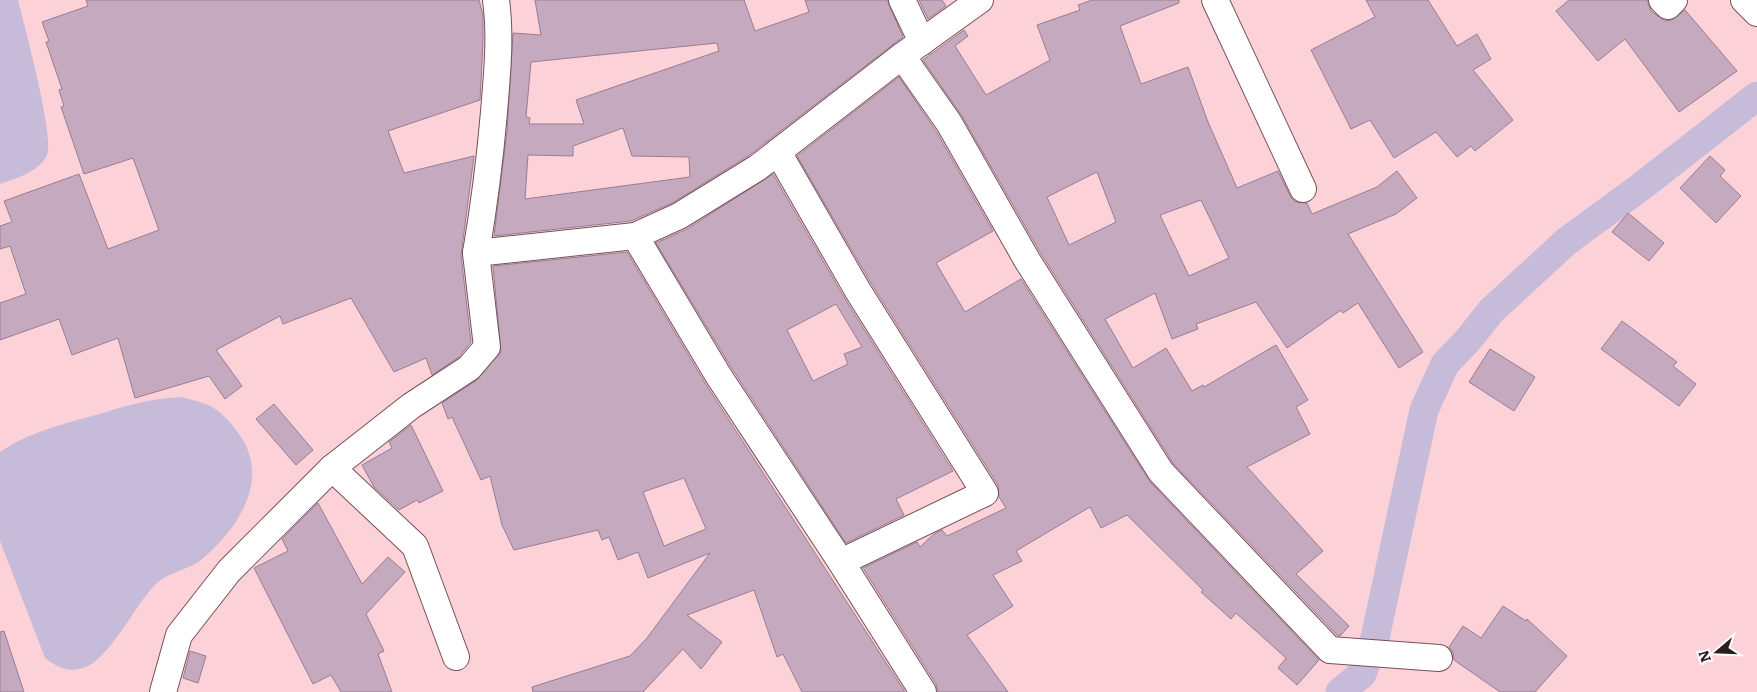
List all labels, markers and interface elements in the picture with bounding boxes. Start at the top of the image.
north arrow [1692,627,1742,677]
text: N [1692,648,1715,665]

